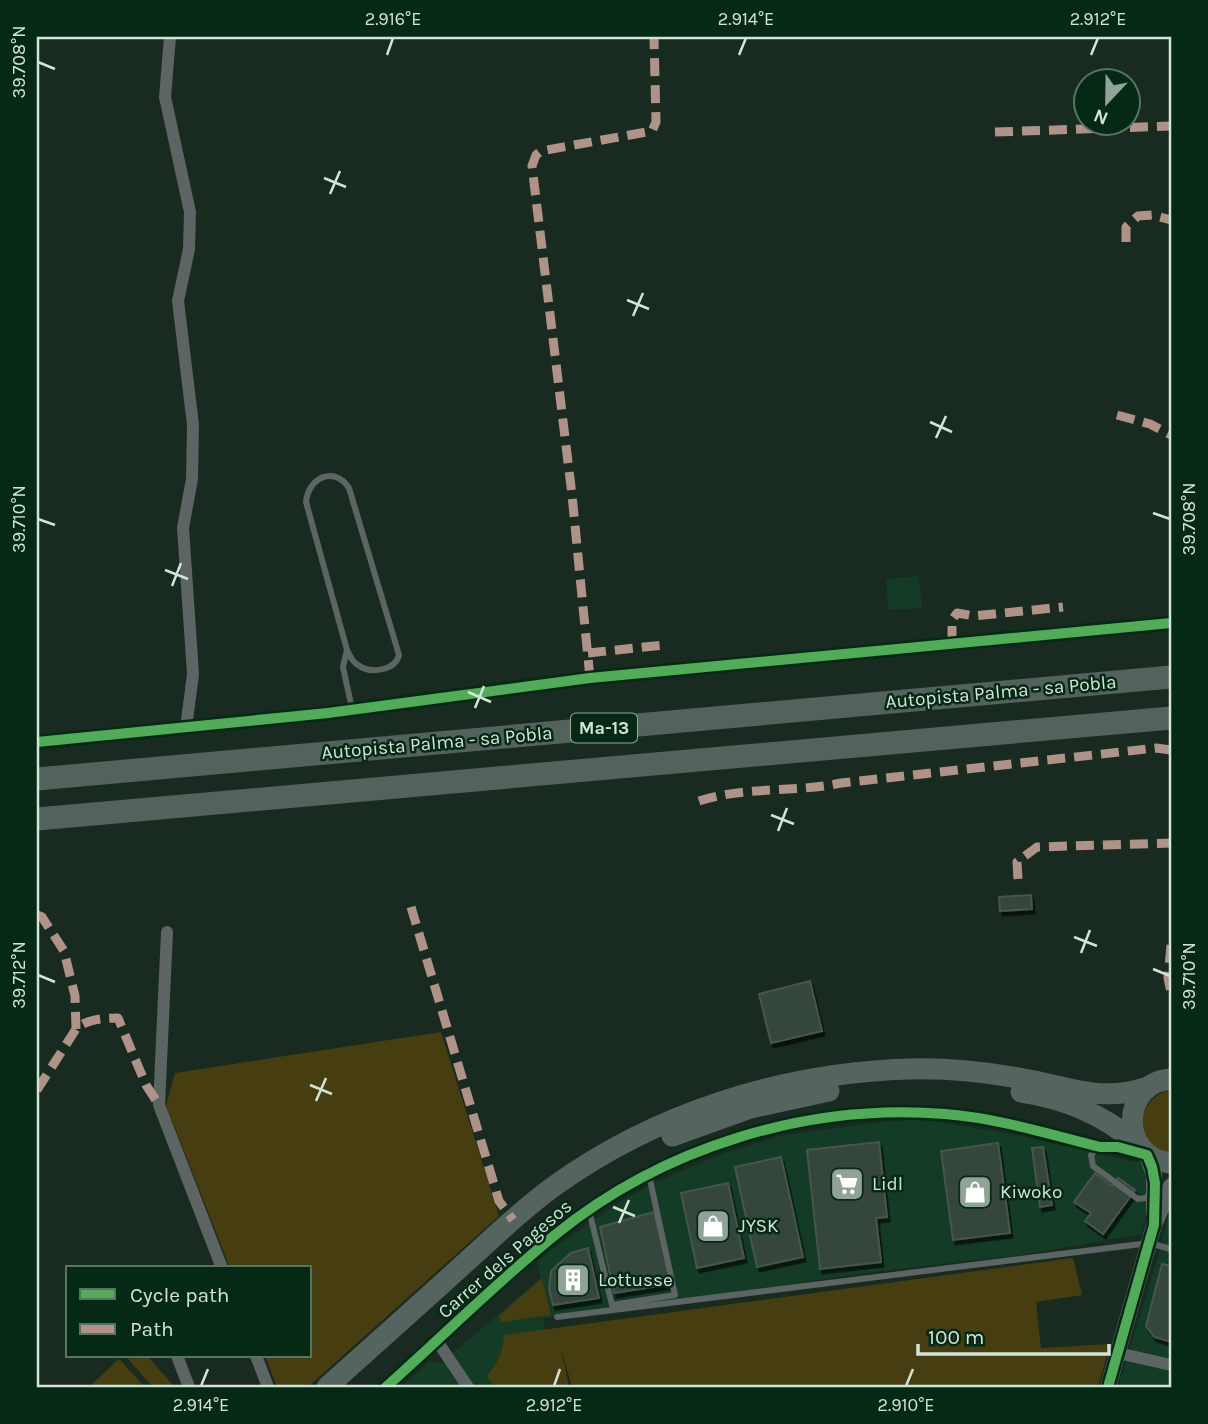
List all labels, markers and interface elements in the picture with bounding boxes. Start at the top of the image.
text: 2.916°E [365,8,421,30]
text: 2.914°E [718,8,774,30]
text: 2.912°E [1070,8,1126,30]
text: 39.708°N [8,26,30,98]
north arrow [1072,66,1142,136]
text: N [1091,104,1111,130]
text: 39.708°N [1178,483,1200,555]
text: 39.710°N [8,485,30,553]
street label: Autopista Palma - sa Pobla [885,671,1117,713]
road number: Ma-13 [571,714,637,742]
street label: Autopista Palma - sa Pobla [321,722,553,764]
text: 39.712°N [8,941,30,1009]
text: 39.710°N [1178,942,1200,1010]
supermarket icon: Lidl [828,1165,866,1203]
place label: Lidl [872,1173,903,1195]
shop icon: Kiwoko [956,1173,994,1211]
place label: Kiwoko [1000,1181,1062,1203]
street label: Carrer dels Pagesos [434,1195,576,1323]
shop icon: JYSK [694,1207,732,1245]
place label: JYSK [738,1215,779,1237]
building icon: Lottusse [554,1261,592,1299]
legend [66,1266,312,1358]
place label: Lottusse [598,1269,673,1291]
text: Cycle path [130,1283,230,1307]
scale bar [918,1312,1108,1356]
text: Path [130,1317,174,1341]
text: 100 m [928,1325,985,1349]
text: 2.914°E [173,1394,229,1416]
text: 2.912°E [526,1394,582,1416]
text: 2.910°E [878,1394,934,1416]

